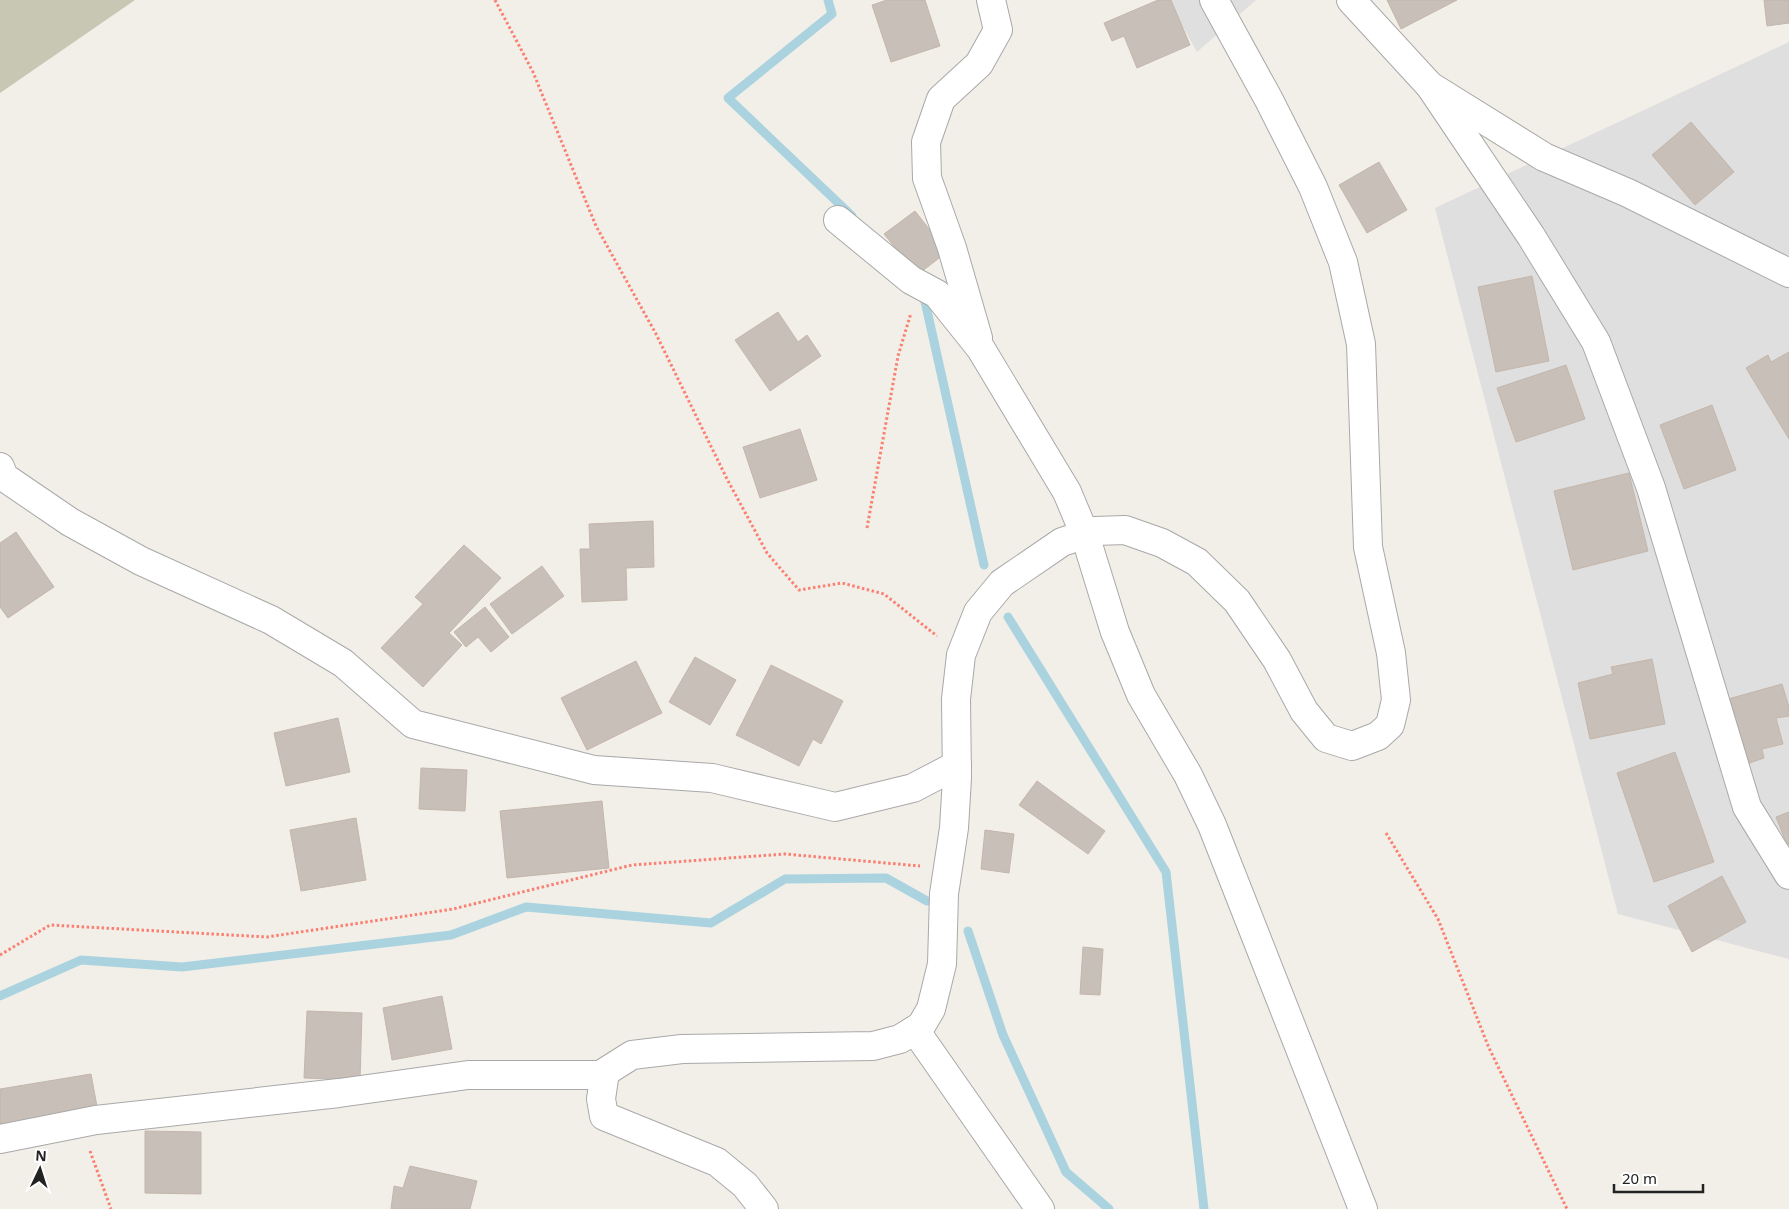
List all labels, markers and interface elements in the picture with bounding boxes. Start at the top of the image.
north arrow [15,1144,65,1194]
text: N [35,1146,47,1165]
scale bar [1614,1162,1703,1194]
text: 20 m [1622,1168,1657,1188]

